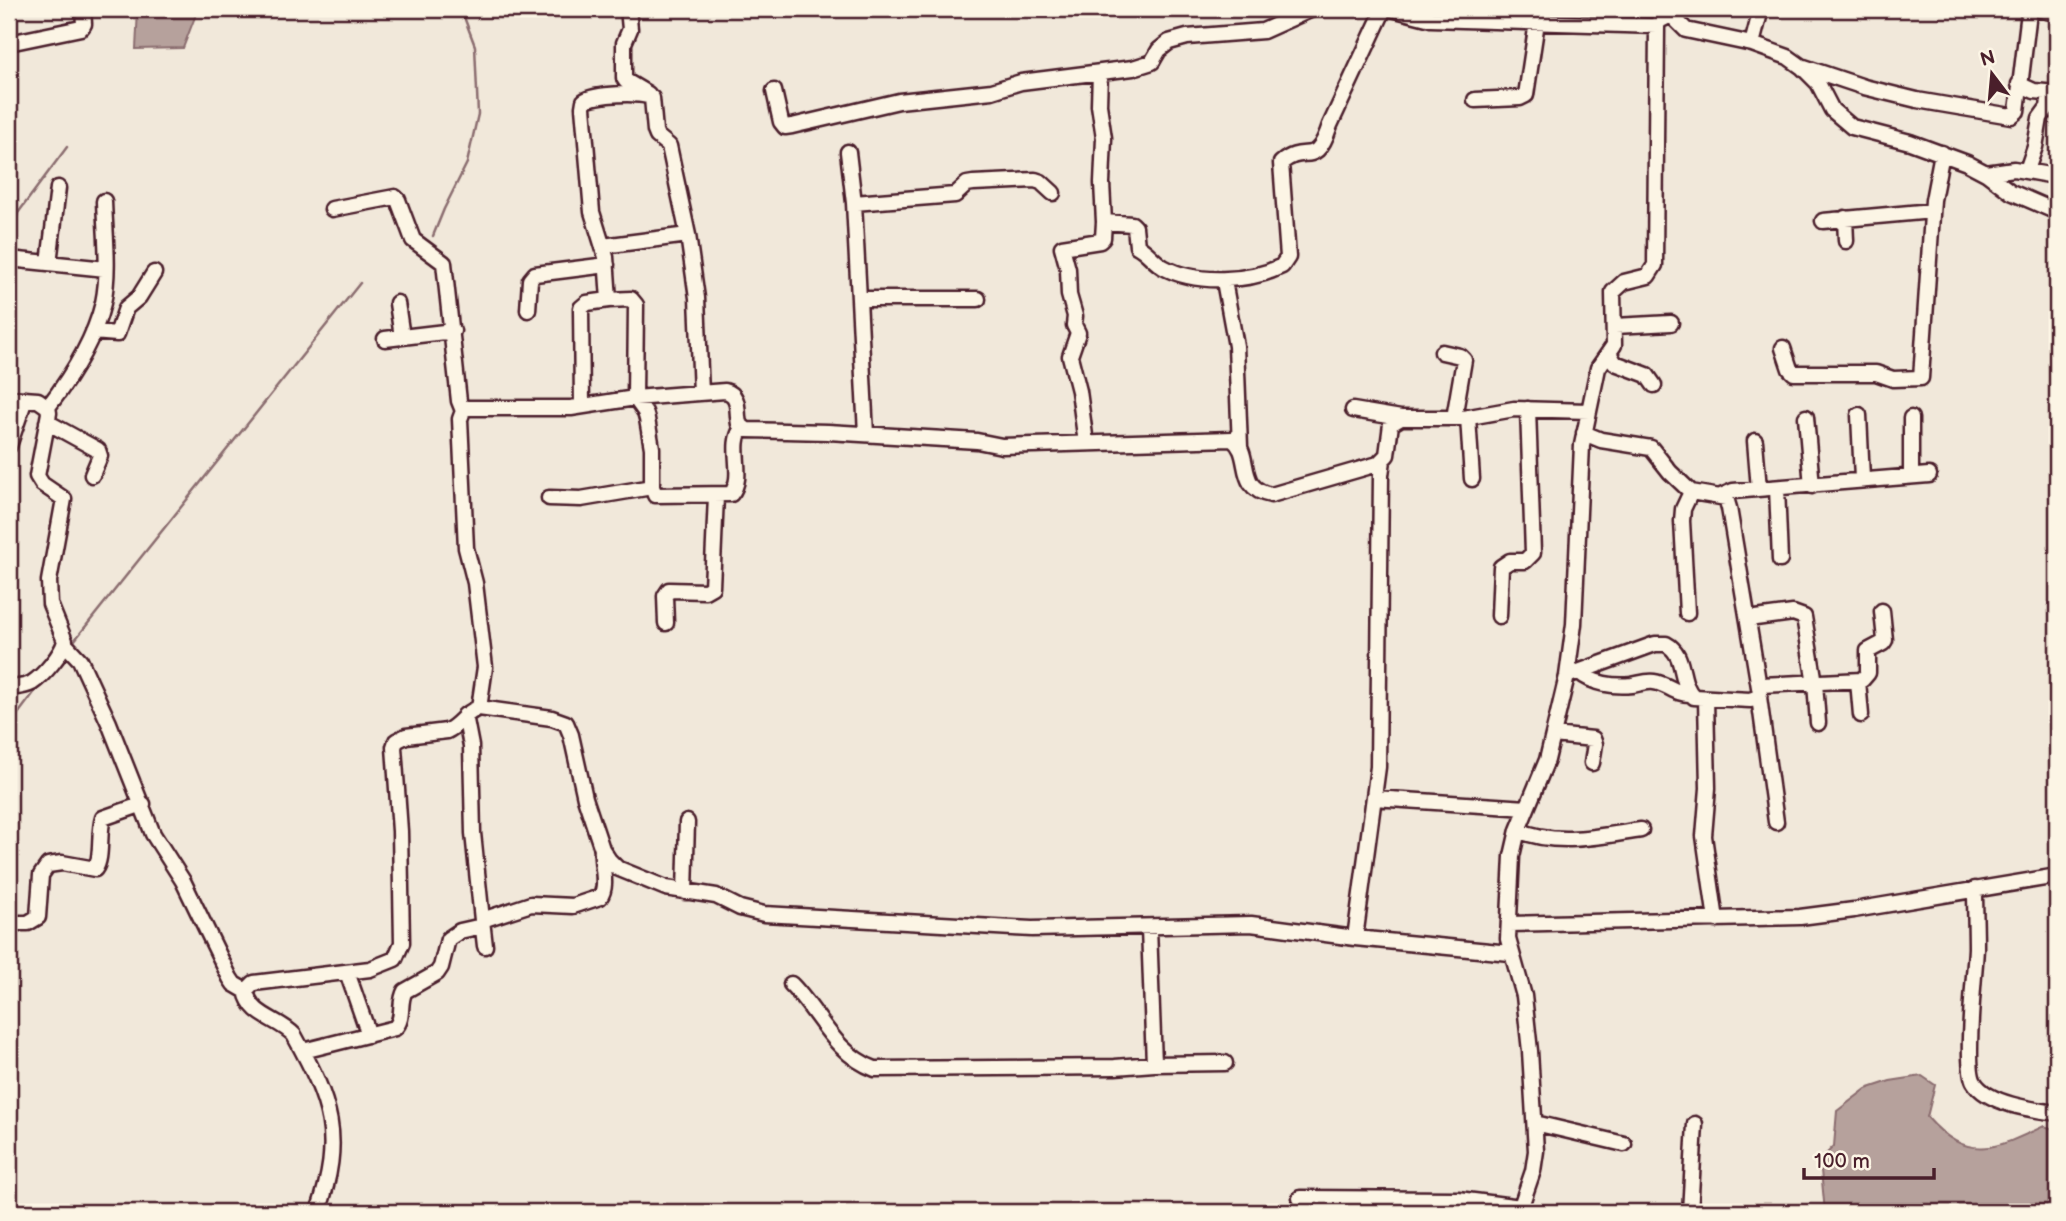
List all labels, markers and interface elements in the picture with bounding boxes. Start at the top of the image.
north arrow [1958,38,2028,108]
text: N [1978,46,1998,72]
scale bar [1804,1137,1933,1181]
text: 100 m [1814,1149,1870,1174]

